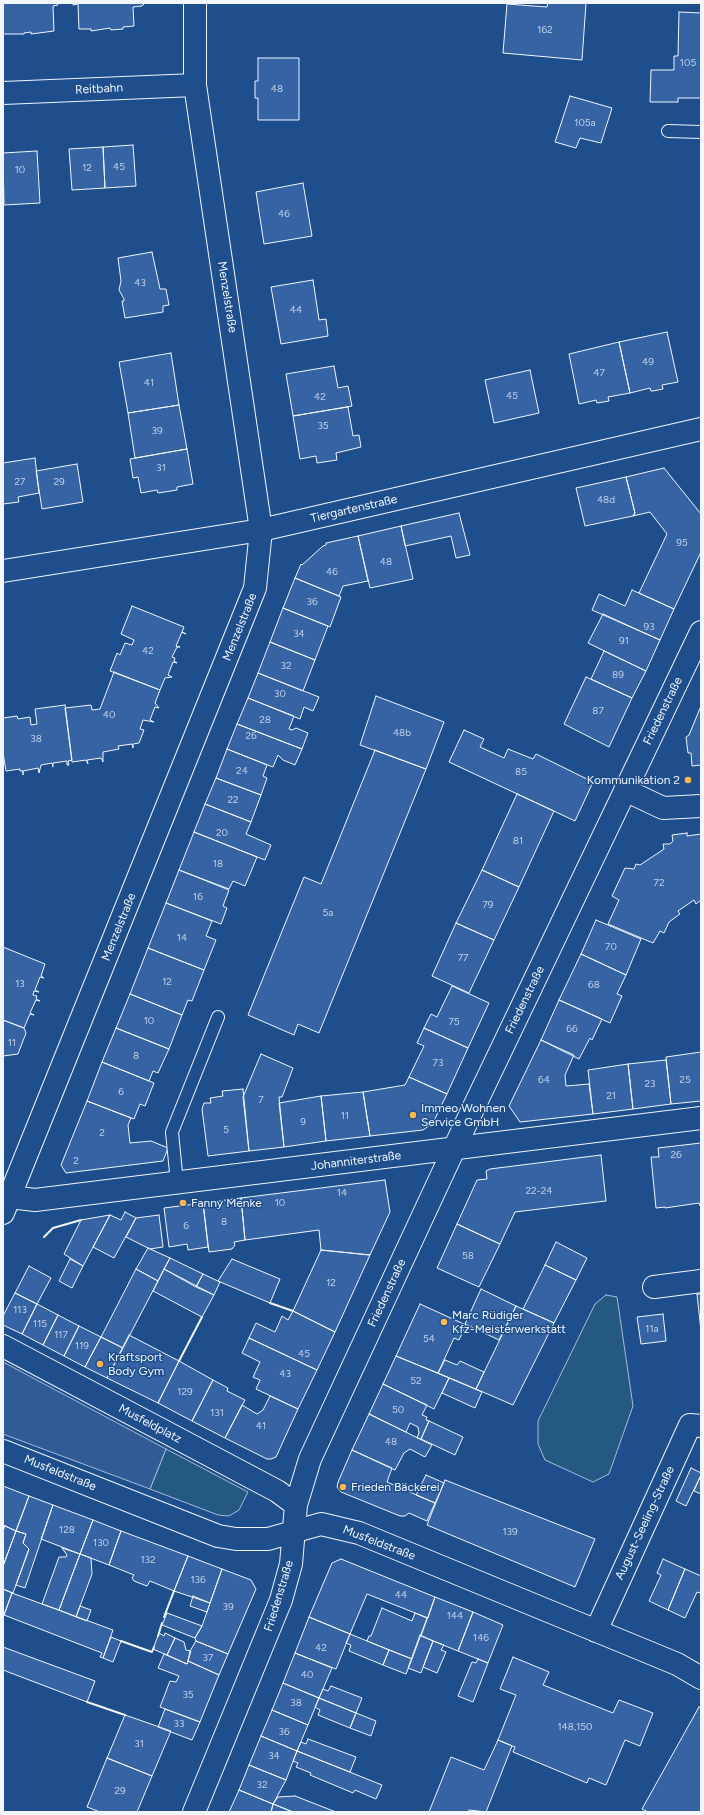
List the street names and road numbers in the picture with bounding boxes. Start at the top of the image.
street label: Reitbahn [75,81,123,97]
street label: Menzelstraße [214,260,240,334]
street label: Tiergartenstraße [309,492,399,526]
street label: Menzelstraße [220,591,260,663]
street label: Friedenstraße [640,675,686,747]
street label: Menzelstraße [99,891,139,963]
street label: Friedenstraße [502,964,548,1036]
street label: Johanniterstraße [310,1148,402,1174]
street label: Friedenstraße [365,1257,409,1329]
street label: Musfeldplatz [116,1401,184,1447]
street label: Musfeldstraße [22,1452,98,1494]
street label: August-Seeling-Straße [612,1464,678,1582]
street label: Musfeldstraße [341,1523,417,1563]
street label: Friedenstraße [261,1559,297,1633]

